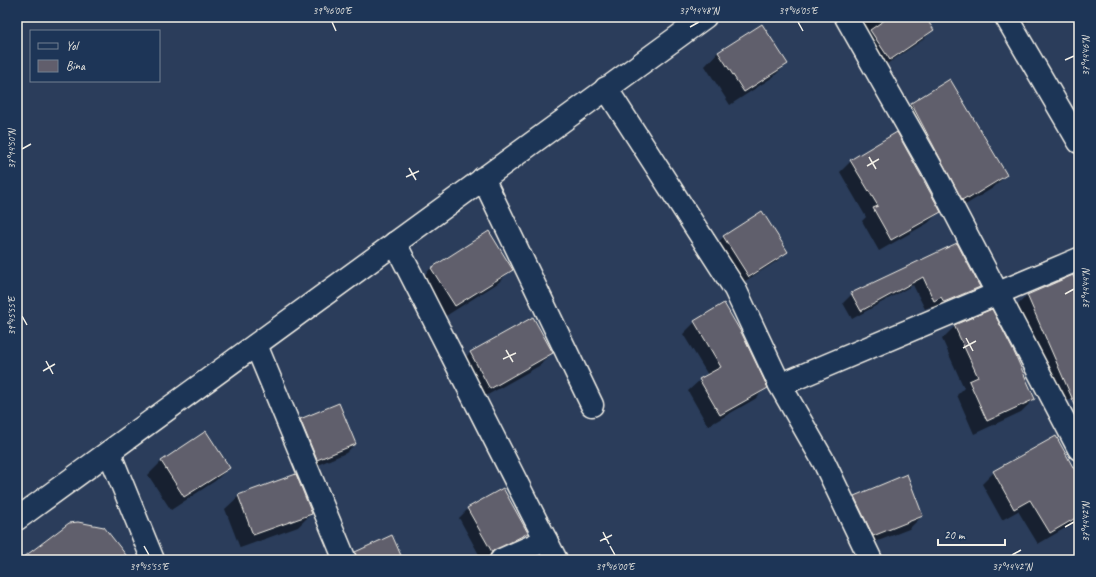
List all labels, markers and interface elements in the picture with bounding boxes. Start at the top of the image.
text: 39°46'00"E [313,4,353,17]
text: 37°14'48"N [679,4,721,17]
text: 39°46'05"E [779,4,819,17]
legend [30,30,160,82]
text: 37°14'46"N [1079,34,1092,76]
text: Yol [66,38,80,54]
text: Bina [66,58,86,74]
text: 37°14'50"N [5,127,18,169]
text: 37°14'44"N [1079,267,1092,309]
text: 39°45'55"E [5,295,18,335]
text: 37°14'42"N [1079,500,1092,542]
scale bar [938,521,1005,547]
text: 20 m [944,527,966,543]
text: 39°45'55"E [130,560,170,573]
text: 39°46'00"E [596,560,636,573]
text: 37°14'42"N [992,560,1034,573]

